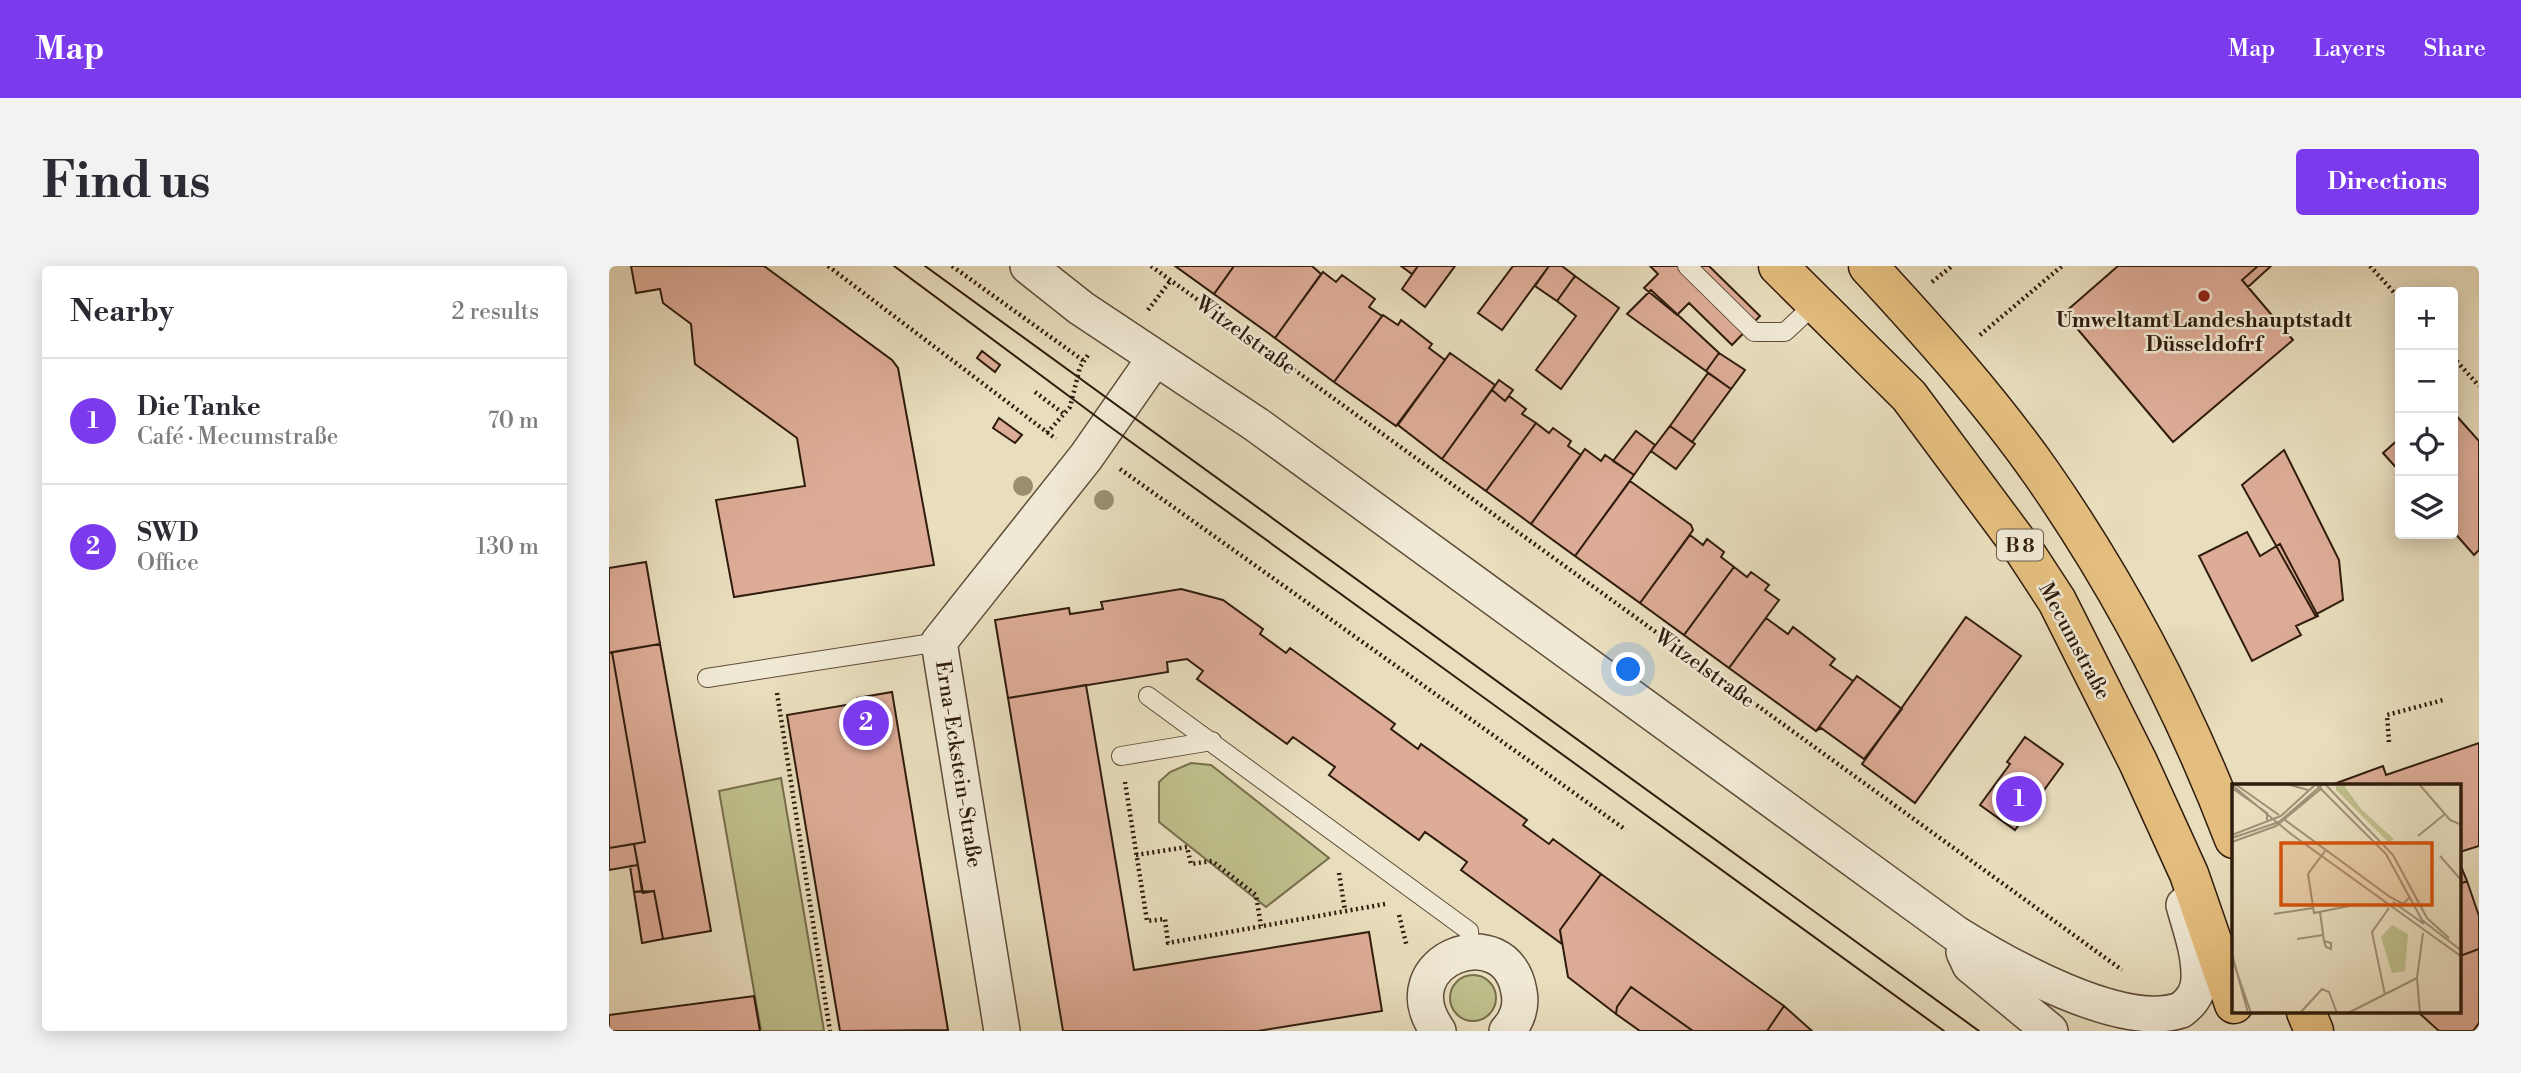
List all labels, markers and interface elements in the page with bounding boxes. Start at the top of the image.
text: Map [35,29,104,70]
text: Map [2228,34,2275,64]
text: Layers [2313,34,2385,64]
text: Share [2423,34,2486,64]
button: Directions [2296,149,2479,215]
text: Find us [42,152,211,213]
map controls [2395,287,2458,539]
button: + [2395,287,2458,350]
marker: Umweltamt Landeshauptstadt Düsseldofrf [2196,288,2212,304]
street label: Witzelstraße [1189,290,1301,381]
text: Nearby [70,293,174,331]
text: 2 results [452,298,539,326]
place label: Umweltamt Landeshauptstadt Düsseldofrf [2056,308,2353,358]
button: − [2395,350,2458,413]
text: Die Tanke [137,391,261,423]
text: 1 [87,407,99,435]
text: 70 m [488,407,539,435]
button: locate [2395,413,2458,476]
text: Café · Mecumstraße [137,423,338,451]
button: layers [2395,476,2458,539]
text: SWD [137,517,198,549]
road number: B 8 [1997,530,2043,560]
text: 2 [86,533,100,561]
text: 130 m [476,533,539,561]
text: Office [137,549,199,577]
street label: Mecumstraße [2032,578,2116,705]
street label: Witzelstraße [1648,623,1760,714]
your location [1611,652,1645,686]
street label: Erna-Eckstein-Straße [929,659,987,870]
pin: 2 [843,697,889,749]
pin: 1 [1996,773,2042,825]
inset map [2232,784,2462,1014]

